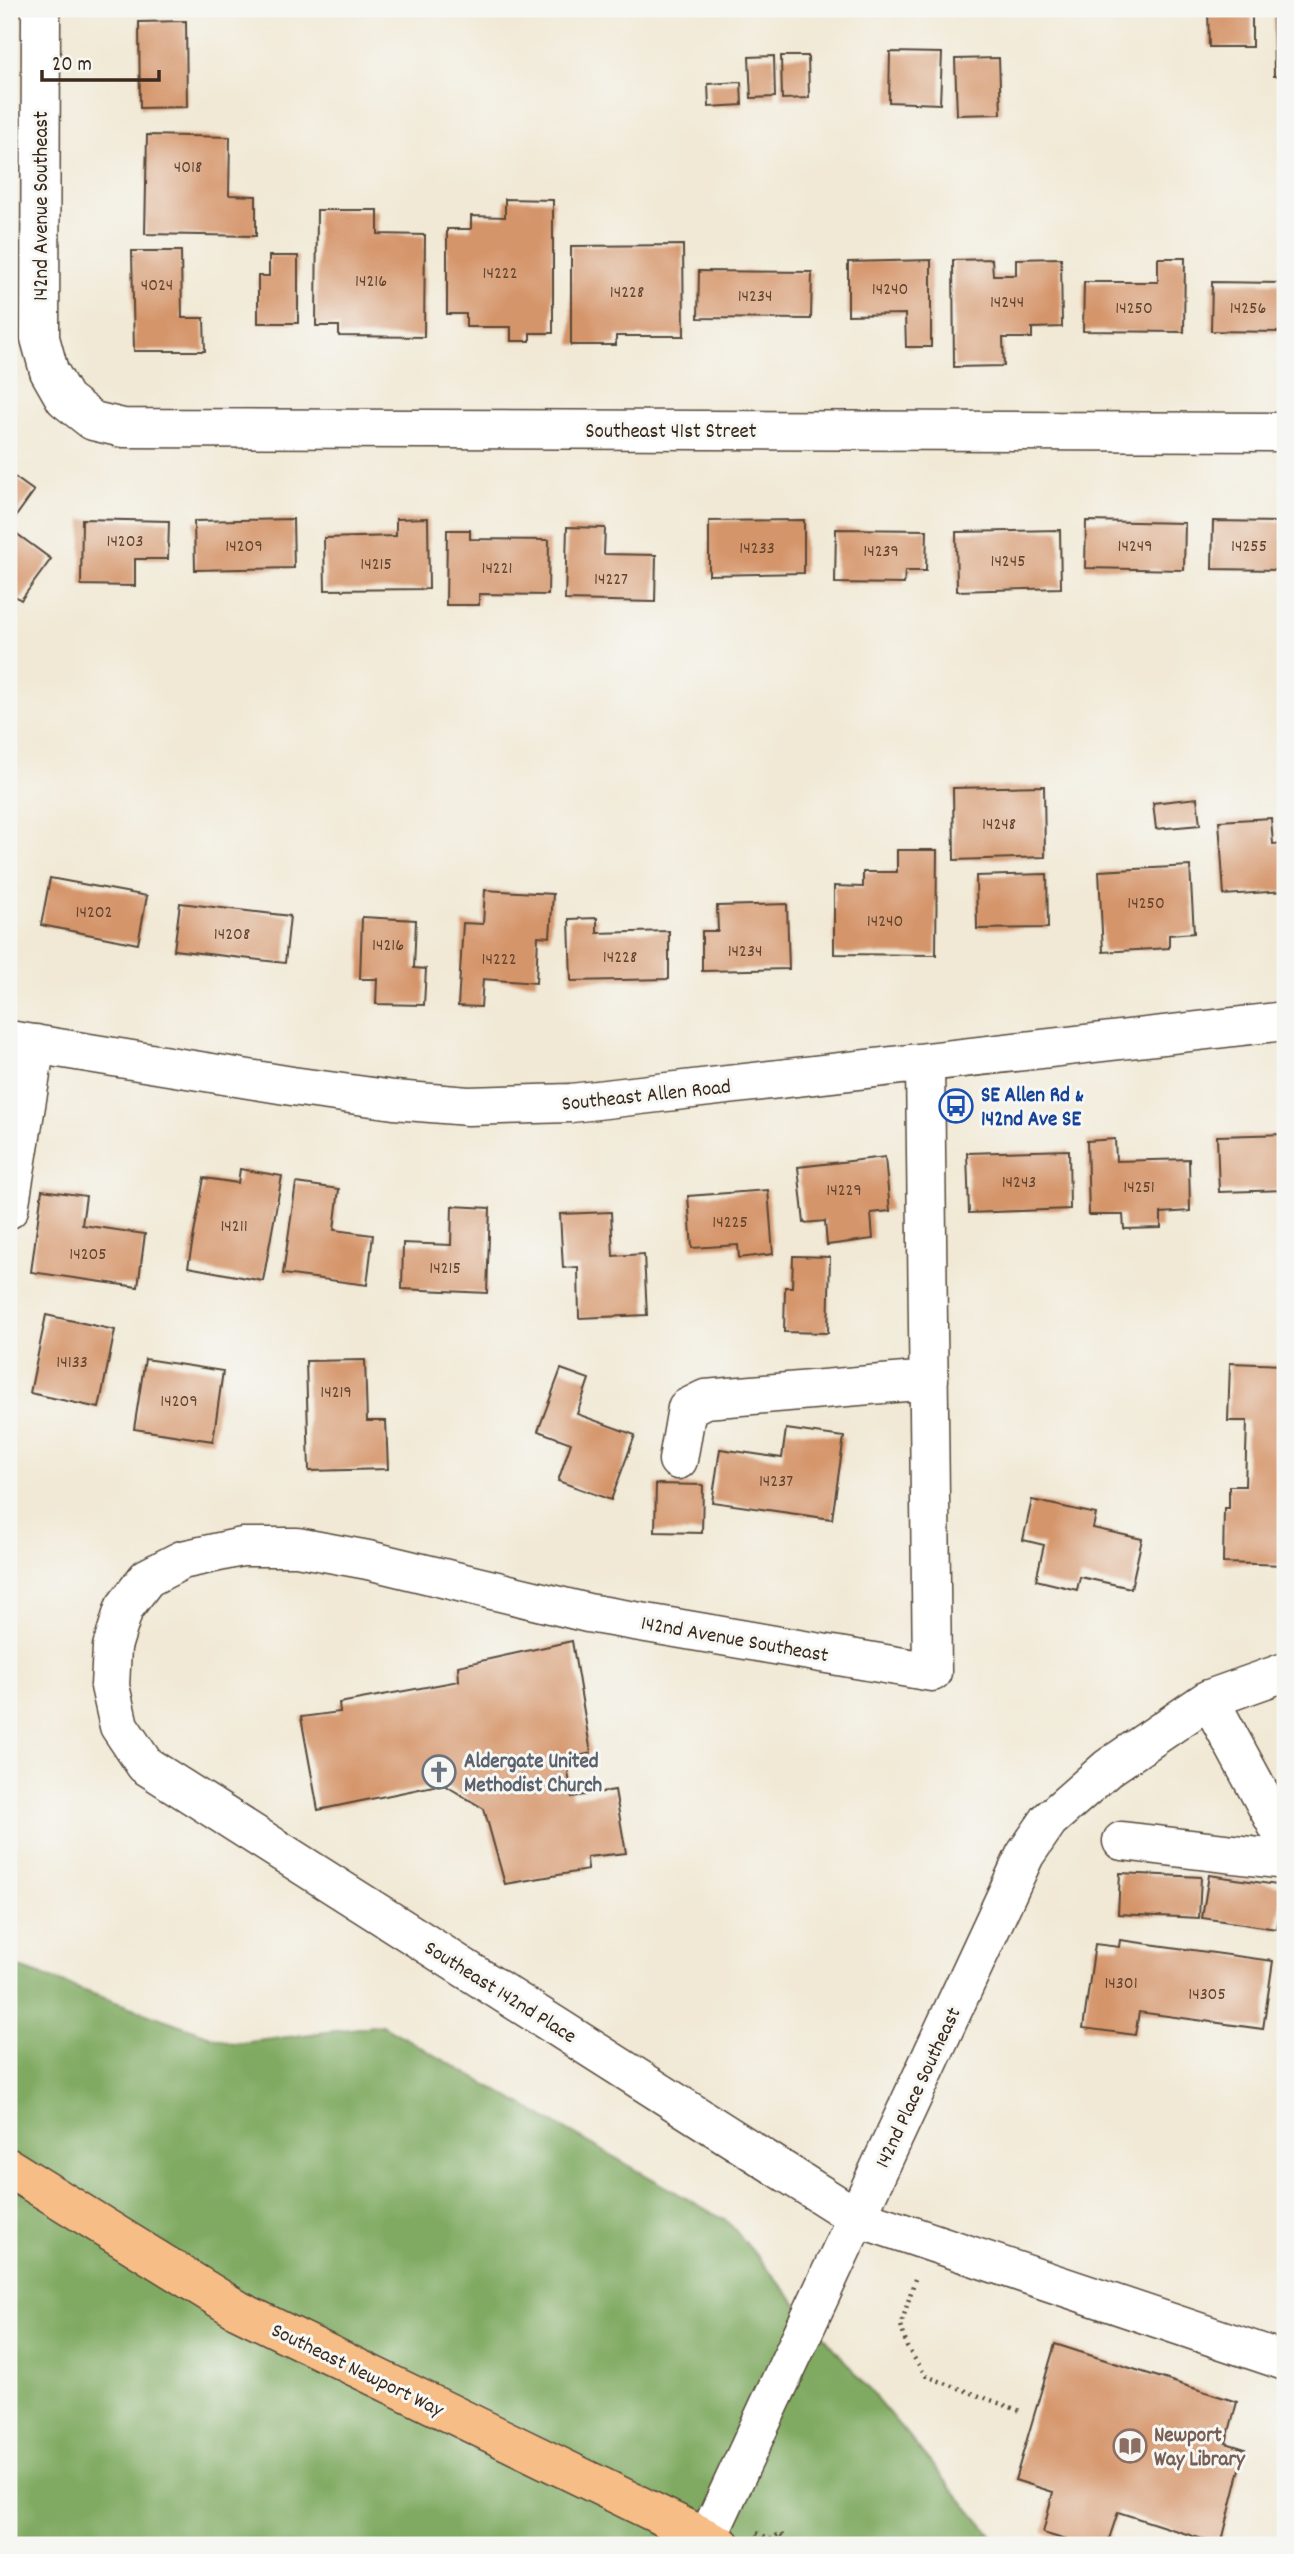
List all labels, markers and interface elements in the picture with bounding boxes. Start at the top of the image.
scale bar [42,38,159,82]
text: 20 m [52,51,92,81]
street label: 142nd Avenue Southeast [28,111,58,301]
house number: 4018 [174,156,202,181]
house number: 14222 [482,262,518,287]
house number: 14216 [355,270,387,295]
house number: 4024 [141,274,173,299]
house number: 14240 [872,278,908,303]
house number: 14228 [610,281,644,306]
house number: 14234 [738,285,772,310]
house number: 14244 [990,291,1024,316]
house number: 14250 [1115,297,1153,322]
house number: 14256 [1230,297,1266,322]
street label: Southeast 41st Street [585,418,757,448]
house number: 14203 [106,530,144,555]
house number: 14209 [225,535,263,560]
house number: 14249 [1118,535,1153,560]
house number: 14255 [1231,535,1267,560]
house number: 14233 [739,537,775,562]
house number: 14239 [863,540,899,565]
house number: 14245 [990,550,1026,575]
house number: 14215 [360,553,392,578]
house number: 14221 [481,557,513,582]
house number: 14227 [594,568,628,593]
house number: 14248 [982,813,1016,838]
house number: 14250 [1127,892,1165,917]
house number: 14202 [76,901,112,926]
house number: 14240 [867,910,903,935]
house number: 14208 [214,923,250,948]
house number: 14216 [372,934,404,959]
house number: 14234 [728,940,762,965]
house number: 14228 [603,946,637,971]
house number: 14222 [481,948,517,973]
street label: Southeast Allen Road [560,1073,732,1121]
place label: SE Allen Rd & 142nd Ave SE [981,1082,1084,1136]
bus stop icon: SE Allen Rd & 142nd Ave SE [937,1087,975,1125]
house number: 14243 [1002,1171,1036,1196]
house number: 14251 [1123,1176,1155,1201]
house number: 14229 [826,1179,862,1204]
house number: 14225 [712,1211,748,1236]
house number: 14211 [220,1215,248,1240]
house number: 14205 [69,1243,107,1268]
house number: 14215 [429,1257,461,1282]
house number: 14133 [56,1351,88,1376]
house number: 14219 [320,1381,352,1406]
house number: 14209 [160,1390,198,1415]
house number: 14237 [759,1470,793,1495]
street label: 142nd Avenue Southeast [638,1610,831,1672]
place label: Aldergate United Methodist Church [464,1748,603,1802]
church icon: Aldergate United Methodist Church [420,1753,458,1791]
street label: Southeast 142nd Place [417,1935,581,2052]
house number: 14301 [1104,1972,1138,1997]
house number: 14305 [1188,1983,1226,2008]
street label: 142nd Place Southeast [869,2003,970,2174]
street label: Southeast Newport Way [265,2317,448,2427]
place label: Newport Way Library [1154,2422,1246,2476]
library icon: Newport Way Library [1111,2427,1149,2465]

